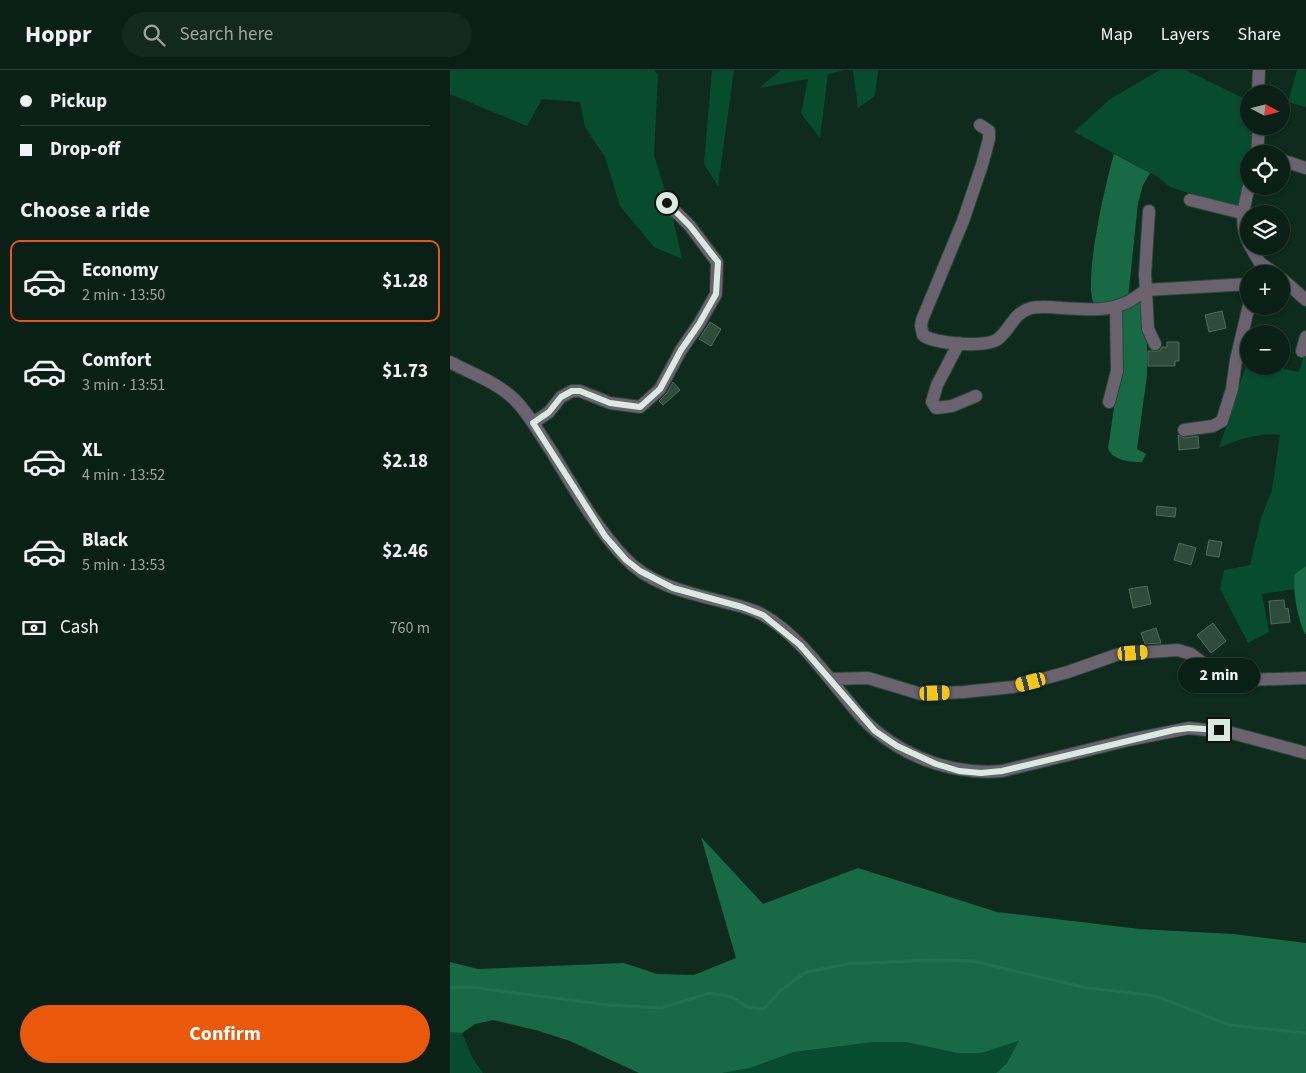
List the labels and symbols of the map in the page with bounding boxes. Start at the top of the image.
north arrow [1240,85,1290,135]
route start [656,192,678,214]
car [1117,644,1148,662]
callout: 2 min [1178,658,1260,692]
car [1014,671,1047,693]
car [919,685,950,701]
route end [1208,719,1230,741]

